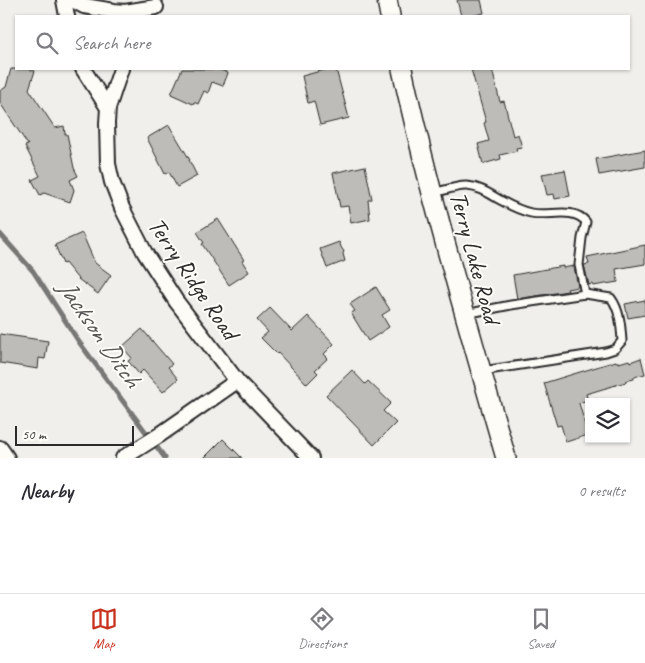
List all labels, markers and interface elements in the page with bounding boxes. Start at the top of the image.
search box [15,15,630,70]
icon: search [33,29,61,57]
text: Search here [73,31,150,55]
street label: Terry Lake Road [442,188,509,331]
street label: Terry Ridge Road [141,211,248,348]
water label: Jackson Ditch [49,271,150,395]
map controls [585,398,630,443]
button: layers [585,398,630,443]
scale bar [15,423,134,446]
text: 50 m [22,426,46,443]
text: Nearby [20,478,73,504]
text: 0 results [578,481,625,501]
tab: Map [90,605,118,652]
tab: Directions [298,605,347,652]
tab: Saved [527,605,555,652]

